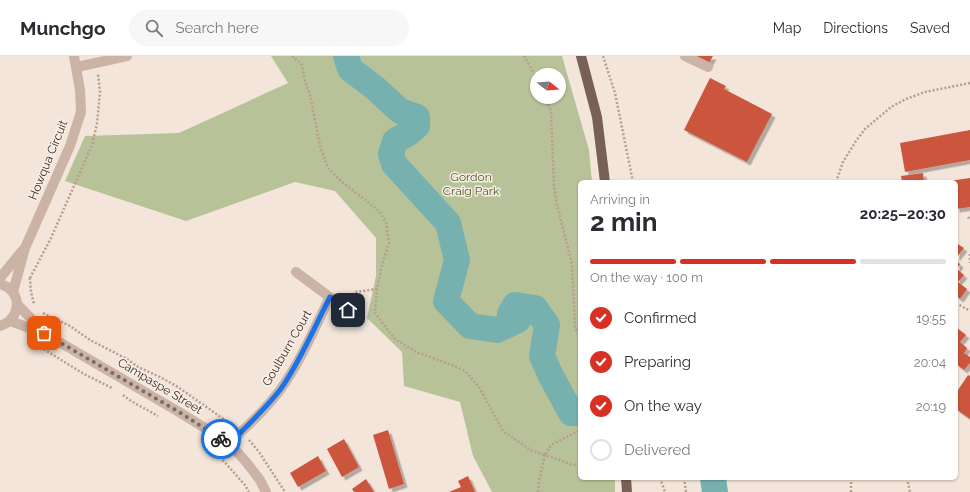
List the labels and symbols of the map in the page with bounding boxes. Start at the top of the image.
north arrow [530,68,566,104]
street label: Howqua Circuit [26,118,70,202]
park label: Gordon Craig Park [443,170,500,198]
pin [331,293,365,327]
street label: Goulburn Court [260,307,314,389]
pin [27,316,61,350]
street label: Campaspe Street [115,355,205,417]
courier [201,419,241,459]

